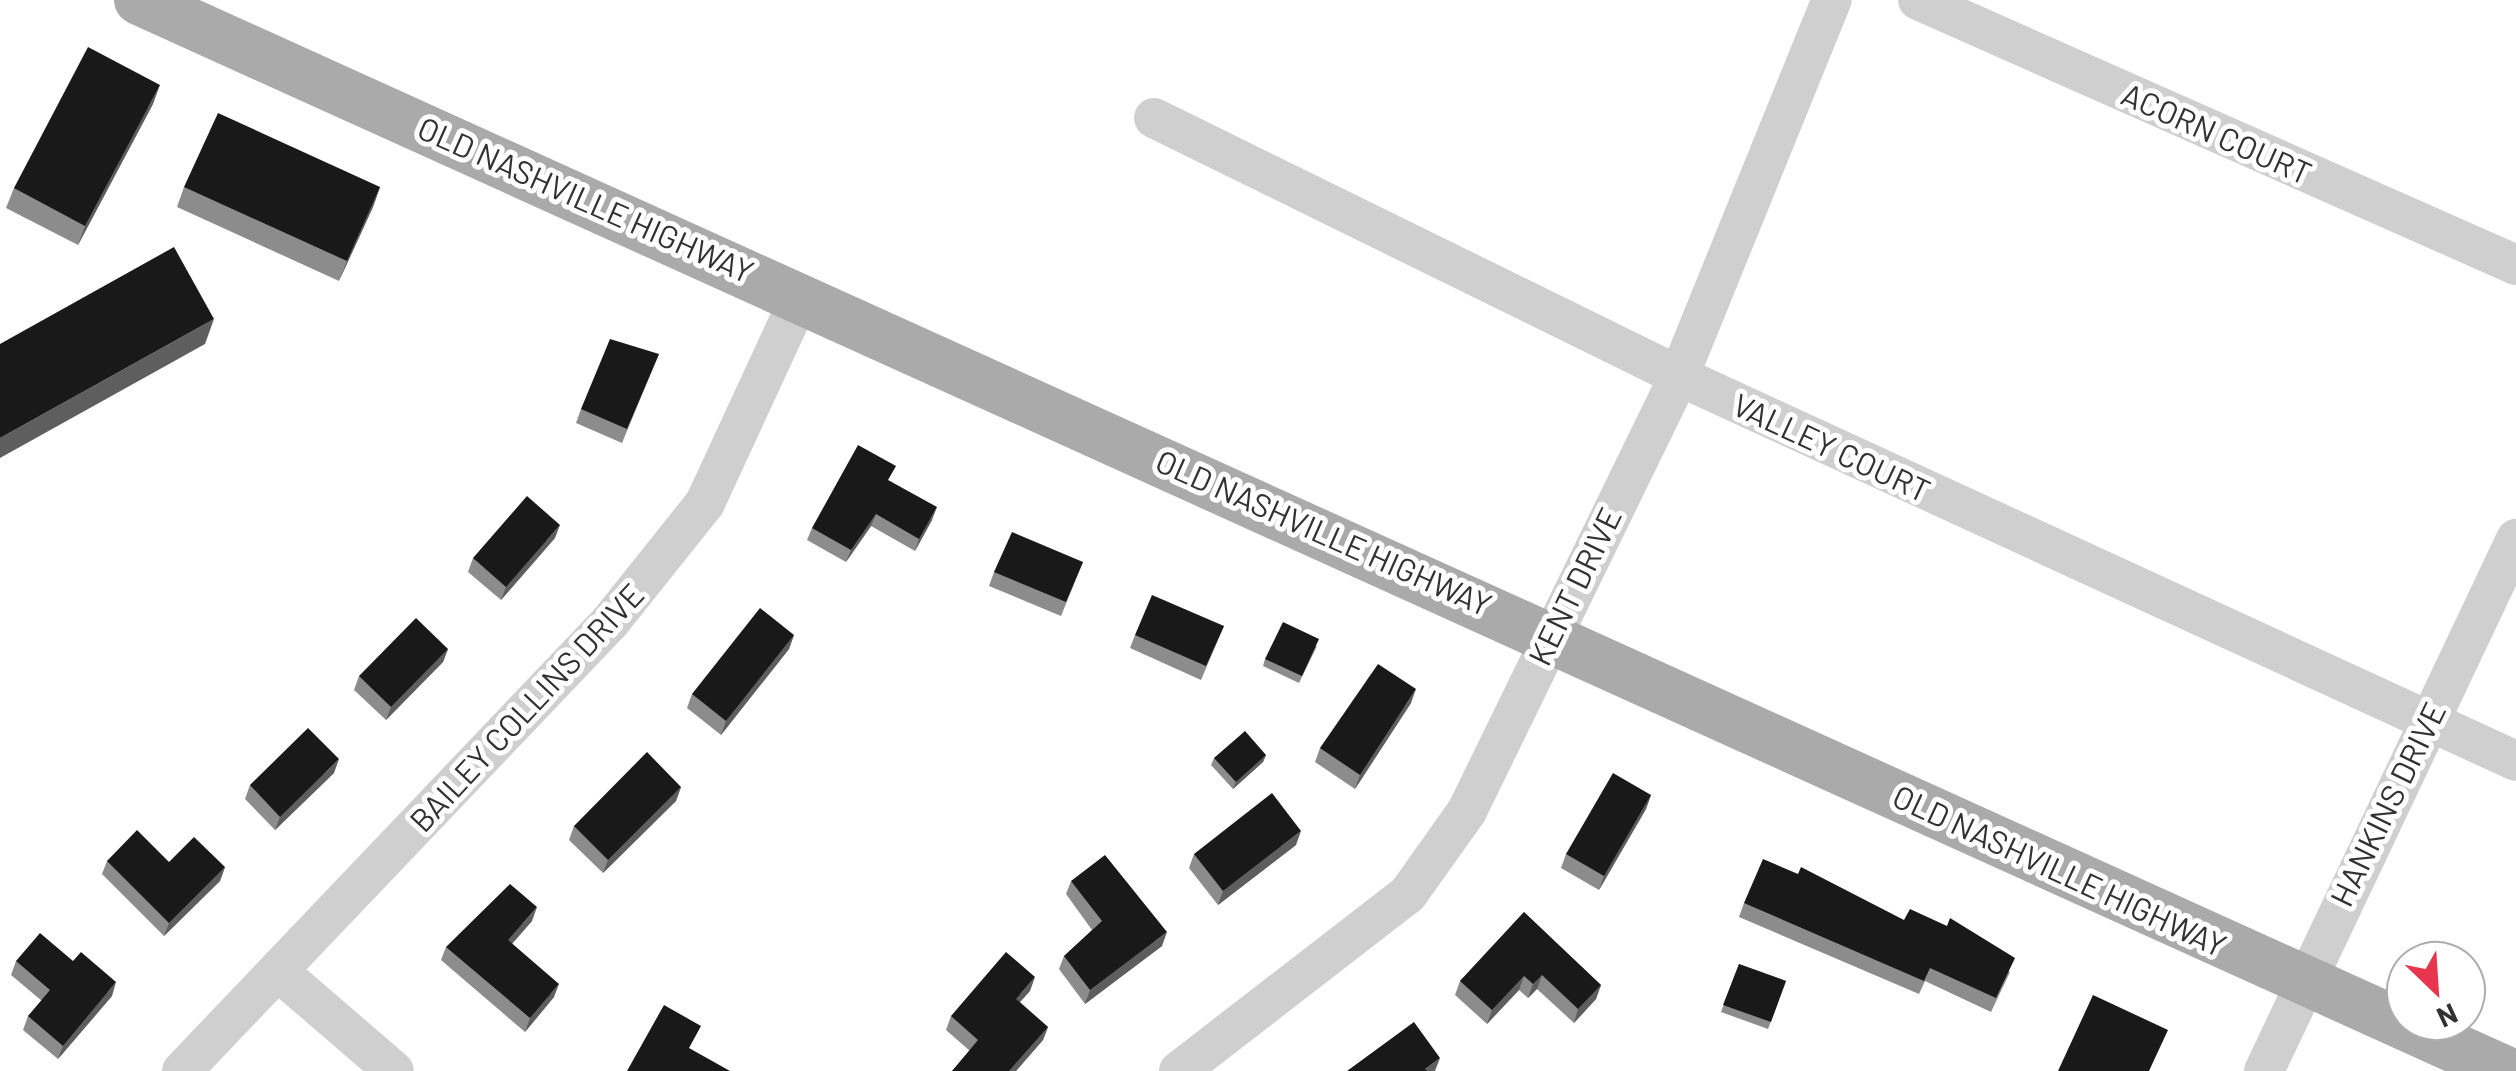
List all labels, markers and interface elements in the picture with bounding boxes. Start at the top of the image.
street label: ACORN COURT [2116,74,2318,192]
street label: OLD NASHVILLE HIGHWAY [412,108,760,290]
street label: VALLEY COURT [1727,385,1937,509]
street label: OLD NASHVILLE HIGHWAY [1150,441,1498,623]
street label: KENT DRIVE [1519,501,1629,671]
street label: BAILEY COLLINS DRIVE [401,575,651,839]
street label: HANKINS DRIVE [2321,696,2453,912]
street label: OLD NASHVILLE HIGHWAY [1887,776,2233,964]
north arrow [2386,941,2486,1041]
text: N [2432,997,2463,1036]

